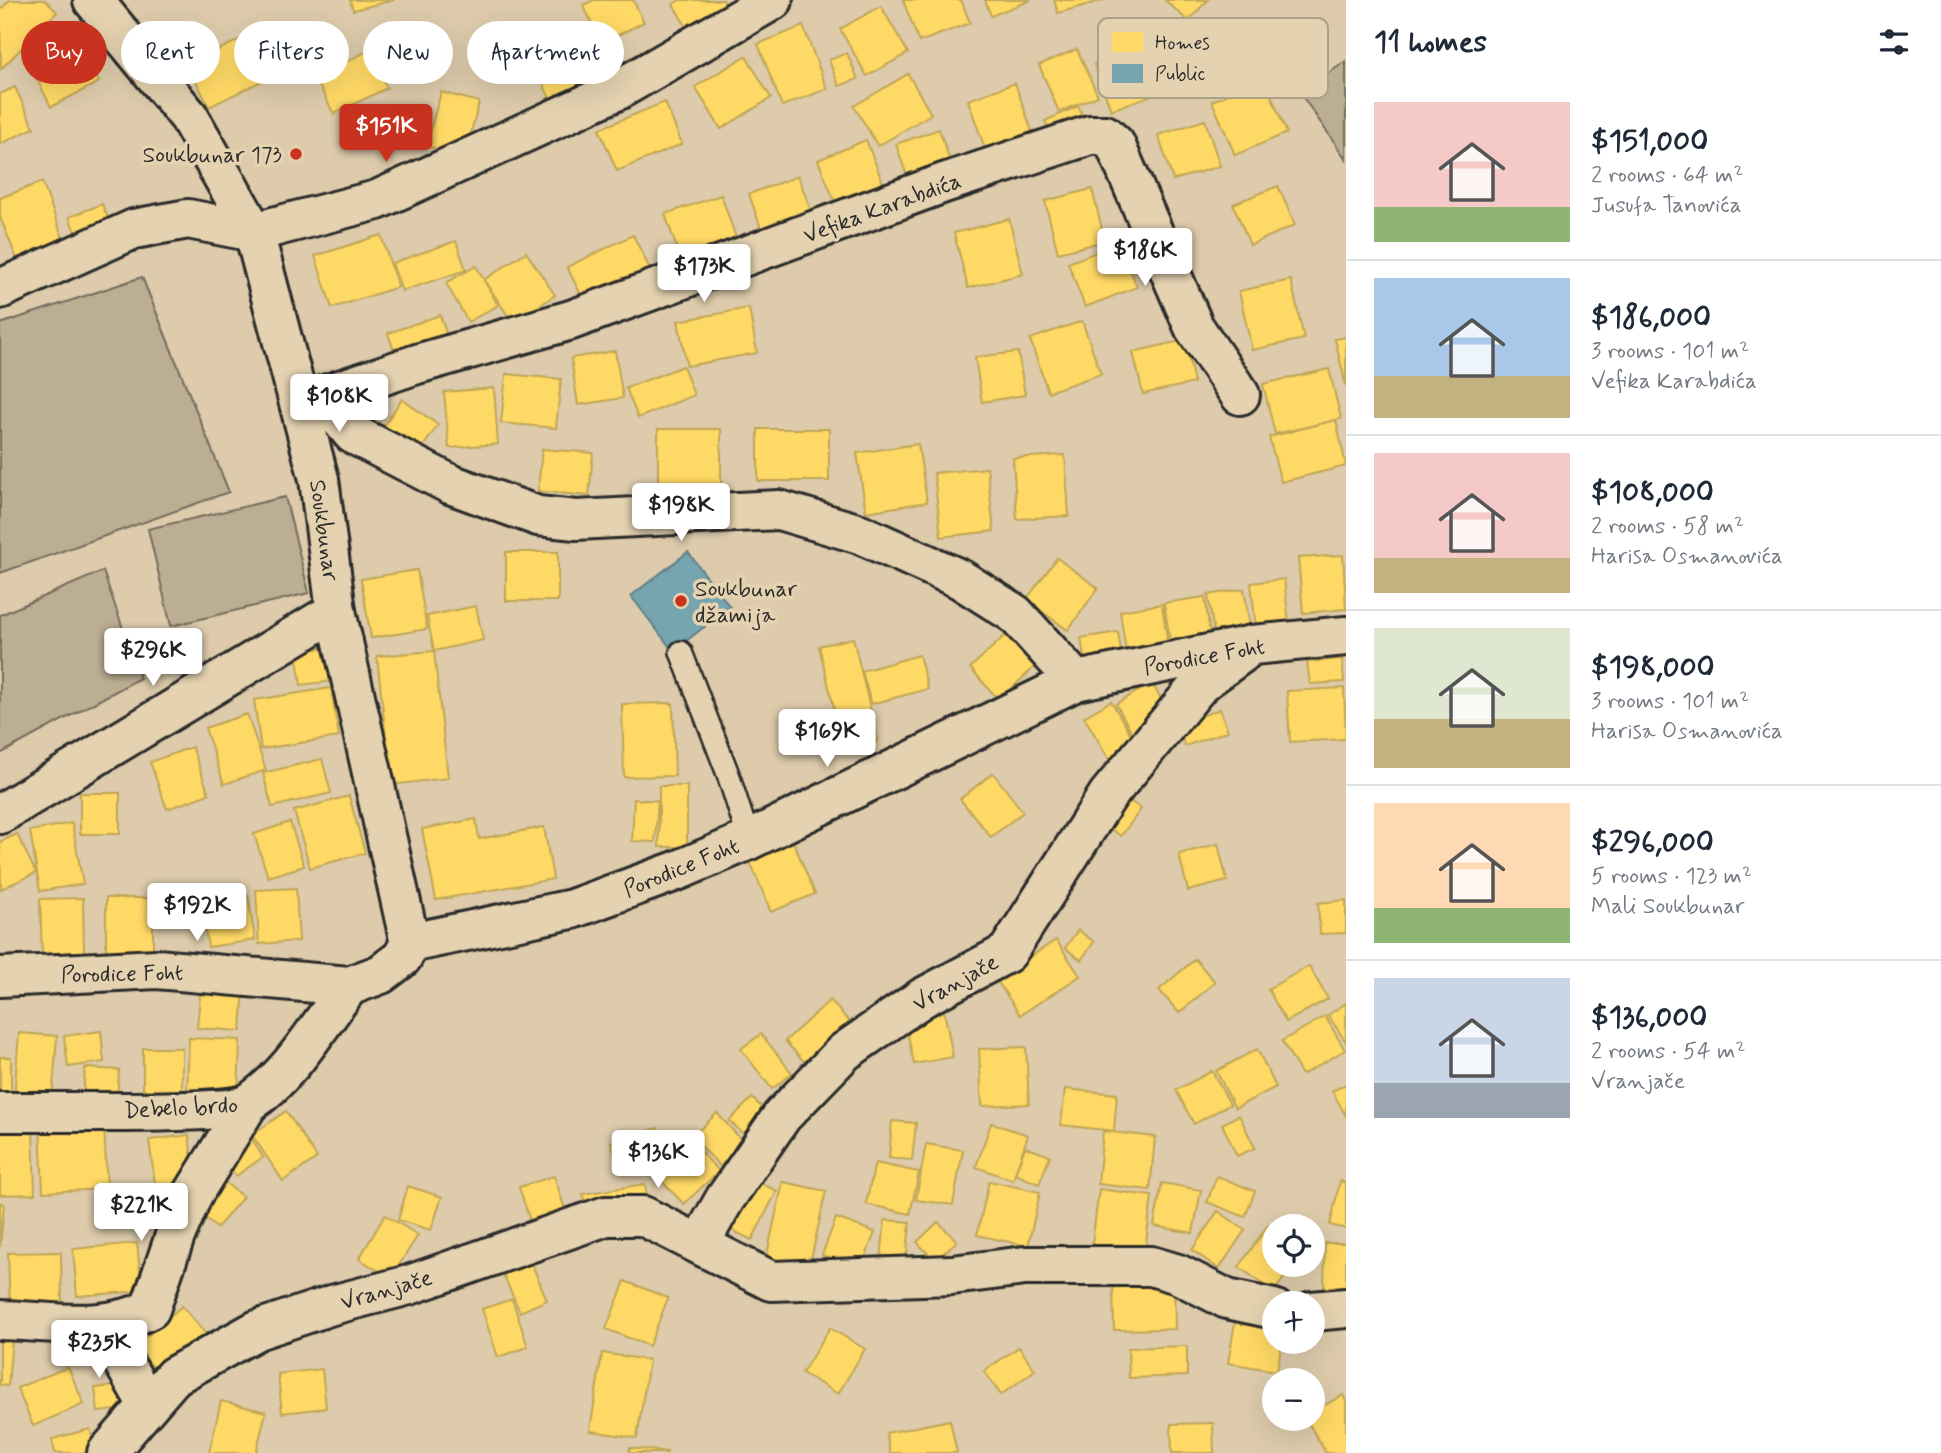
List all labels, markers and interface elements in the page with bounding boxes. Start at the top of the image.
legend [1098,18,1328,98]
chip: Buy [21,21,107,84]
chip: Rent [121,21,220,84]
chip: Filters [234,21,349,84]
chip: New [363,21,453,84]
chip: Apartment [467,21,624,84]
text: 11 homes [1374,23,1487,62]
icon: filters [1875,23,1913,61]
text: Homes [1155,31,1210,56]
text: Public [1155,62,1206,87]
pin: $151K [337,104,435,164]
text: $151K [355,112,417,142]
text: $151,000 [1591,122,1708,161]
icon: home [1430,130,1514,214]
place label: Soukbunar 173 [143,141,282,171]
marker: Soukbunar 173 [288,146,304,162]
text: 2 rooms · 64 m² [1591,161,1743,191]
street label: Vefika Karabdića [800,166,966,251]
text: Jusufa Tanovića [1591,191,1742,221]
pin: $186K [1096,229,1194,288]
text: $186K [1113,236,1177,266]
pin: $173K [655,244,753,304]
text: $173K [674,252,735,282]
text: $186,000 [1591,298,1711,337]
icon: home [1430,306,1514,390]
text: 3 rooms · 101 m² [1591,337,1749,367]
text: Vefika Karabdića [1591,367,1757,397]
pin: $108K [290,374,388,434]
text: $108K [306,382,372,412]
text: $108,000 [1591,473,1714,512]
street label: Soukbunar [301,478,345,583]
icon: home [1430,481,1514,565]
pin: $198K [632,484,730,543]
text: $198K [648,491,714,521]
text: 2 rooms · 58 m² [1591,512,1744,542]
text: Harisa Osmanovića [1591,542,1783,572]
place label: Soukbunar džamija [695,575,797,631]
marker: Soukbunar džamija [673,593,689,609]
pin: $296K [104,628,202,688]
street label: Porodice Foht [1141,633,1267,683]
text: $296K [120,636,186,666]
text: $198,000 [1591,648,1715,687]
icon: home [1430,656,1514,740]
text: 3 rooms · 101 m² [1591,687,1749,717]
pin: $169K [778,710,876,769]
text: $169K [795,717,859,747]
text: Harisa Osmanovića [1591,717,1783,747]
text: $296,000 [1591,823,1714,862]
icon: home [1430,831,1514,915]
street label: Porodice Foht [619,832,744,906]
text: 5 rooms · 123 m² [1591,862,1752,892]
pin: $192K [148,884,246,943]
text: $192K [163,891,231,921]
text: Mali Soukbunar [1591,892,1745,922]
street label: Vranjače [908,948,1004,1020]
street label: Porodice Foht [61,959,183,991]
text: $136,000 [1591,998,1707,1037]
icon: home [1430,1006,1514,1090]
text: 2 rooms · 54 m² [1591,1037,1745,1067]
text: Vranjače [1591,1067,1685,1097]
street label: Debelo brdo [123,1091,239,1127]
pin: $136K [609,1130,707,1190]
text: $136K [628,1138,688,1168]
pin: $221K [92,1184,190,1243]
text: $221K [110,1191,172,1221]
map controls [1262,1214,1325,1431]
button: locate [1262,1214,1325,1277]
street label: Vranjače [337,1264,436,1318]
button: + [1262,1291,1325,1354]
pin: $235K [50,1320,148,1380]
text: $235K [67,1328,131,1358]
button: − [1262,1368,1325,1431]

